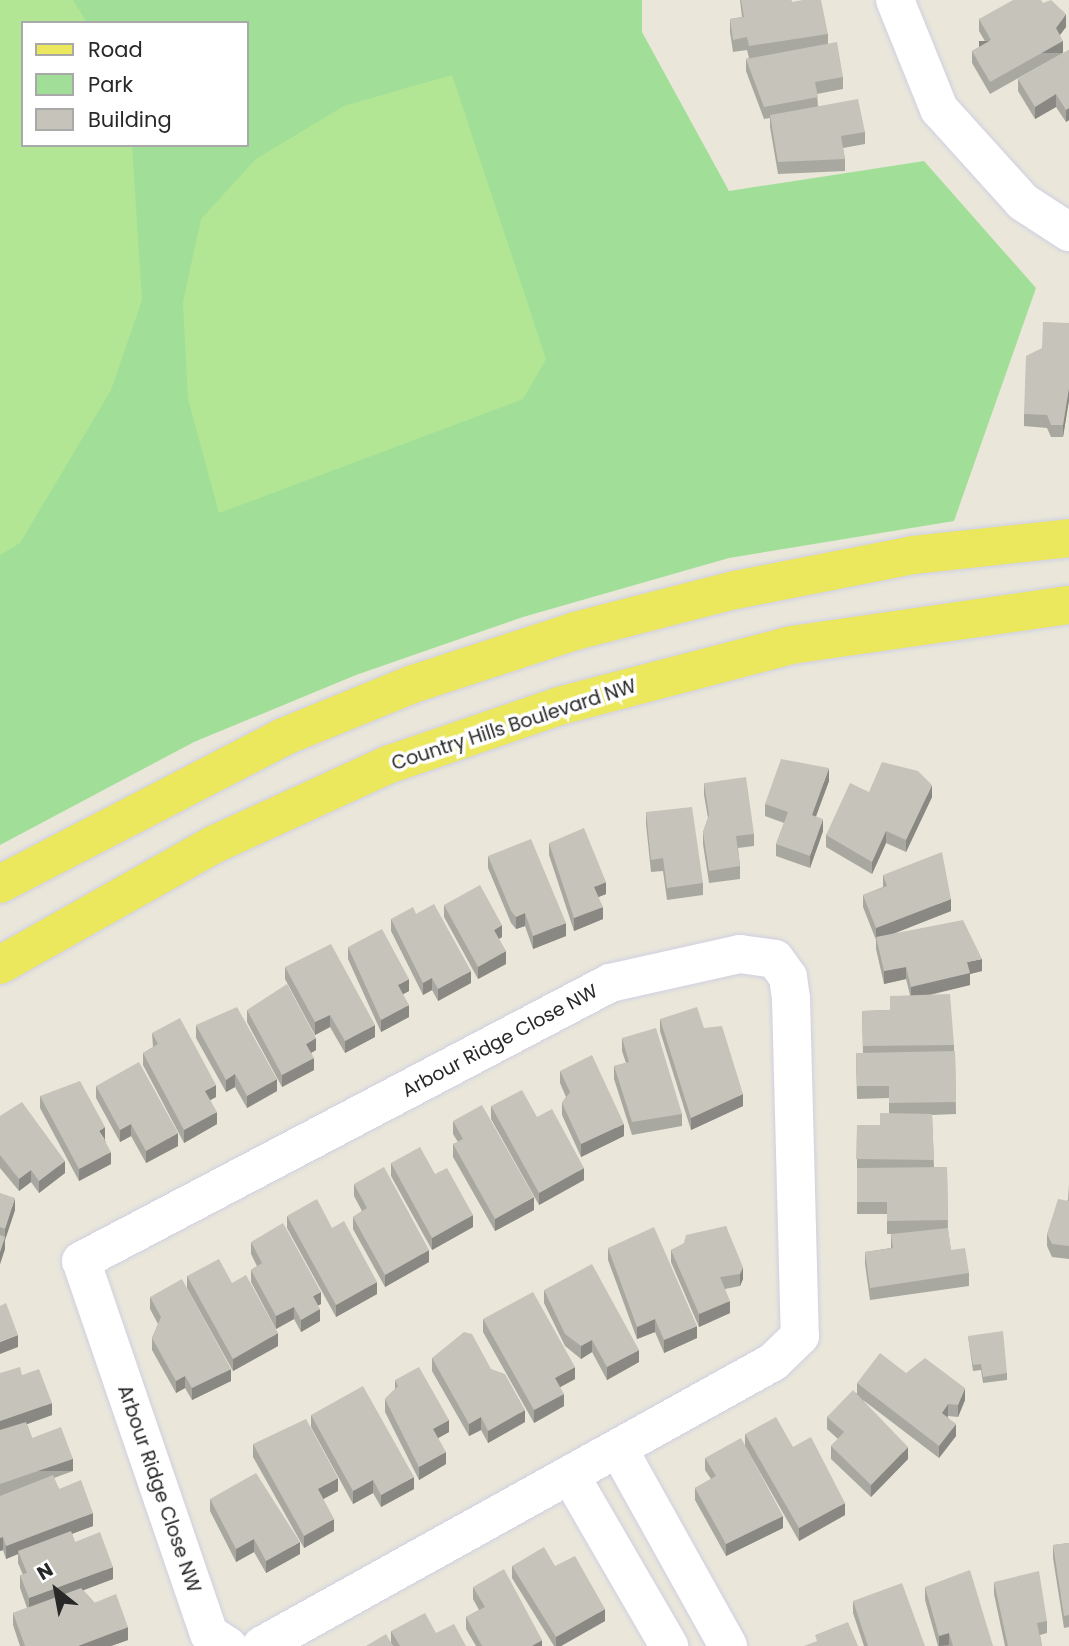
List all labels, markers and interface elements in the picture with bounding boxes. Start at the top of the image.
legend [21,21,248,147]
text: Road [88,35,143,64]
text: Park [88,70,133,99]
text: Building [88,105,172,134]
street label: Country Hills Boulevard NW [389,675,639,775]
street label: Arbour Ridge Close NW [398,980,602,1102]
street label: Arbour Ridge Close NW [113,1382,205,1596]
north arrow [21,1555,91,1625]
text: N [32,1556,58,1587]

